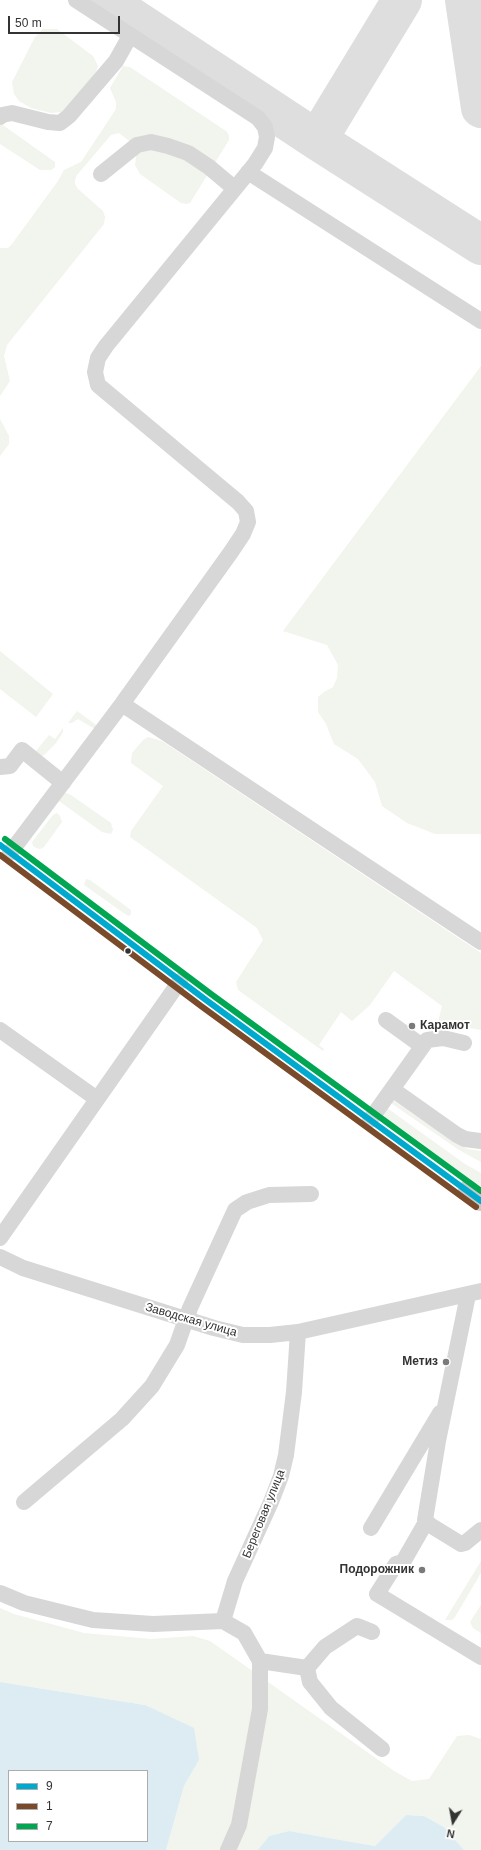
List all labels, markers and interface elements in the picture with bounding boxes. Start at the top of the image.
scale bar [10,8,122,34]
text: 50 m [15,16,42,30]
unlabelled marker [123,946,133,956]
place label: Карамот [420,1019,470,1033]
marker: Карамот [407,1021,417,1031]
street label: Заводская улица [144,1300,238,1340]
place label: Метиз [402,1355,438,1369]
marker: Метиз [441,1357,451,1367]
street label: Береговая улица [240,1468,288,1560]
place label: Подорожник [340,1563,414,1577]
marker: Подорожник [417,1565,427,1575]
legend [8,1770,148,1842]
text: 9 [46,1779,53,1793]
text: 1 [46,1799,53,1813]
north arrow [433,1802,473,1842]
text: 7 [46,1819,53,1833]
text: N [446,1827,456,1840]

